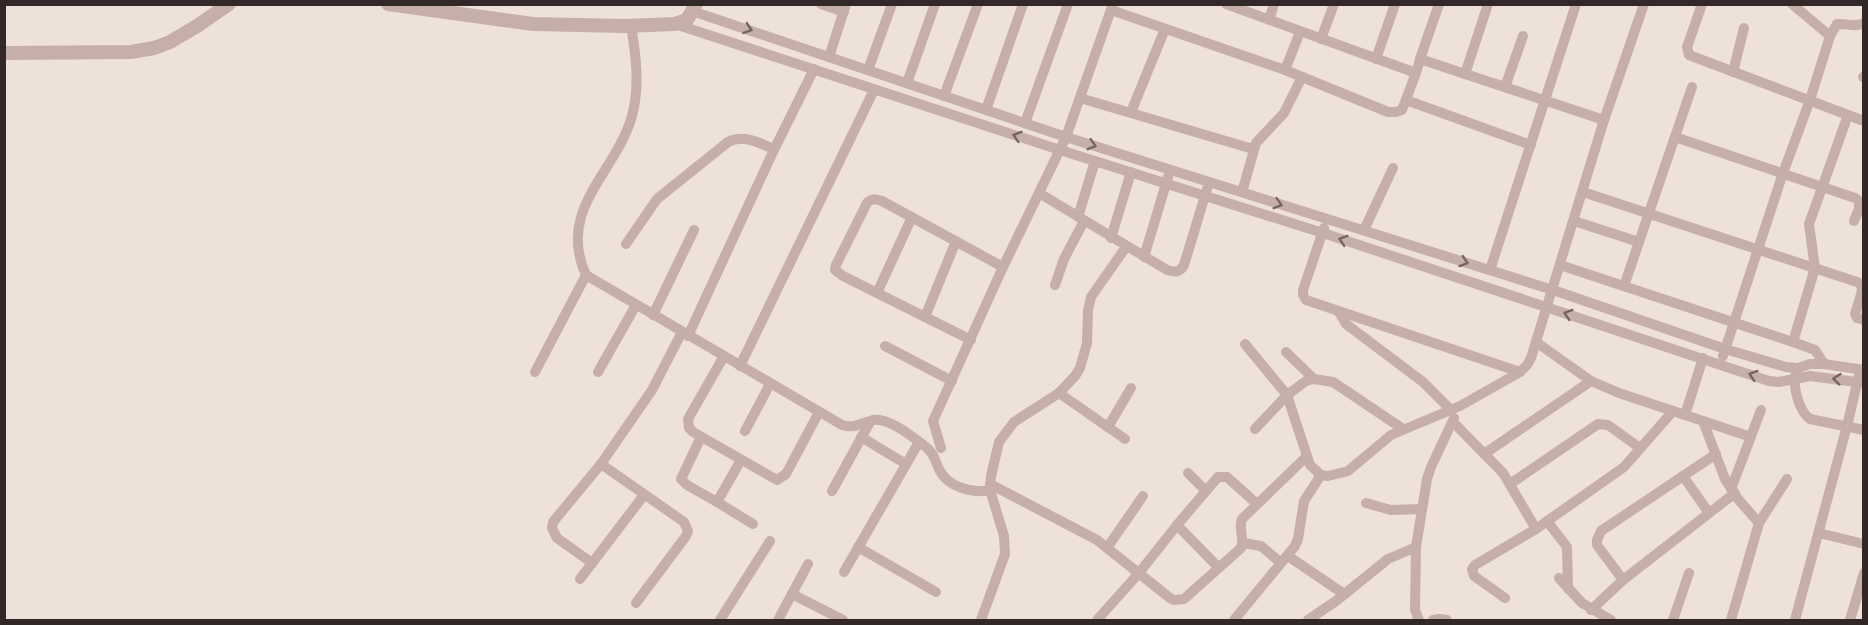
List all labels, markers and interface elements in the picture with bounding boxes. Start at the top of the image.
one-way arrow [742,22,753,35]
one-way arrow [1012,131,1023,143]
one-way arrow [1086,138,1097,150]
one-way arrow [1272,196,1283,209]
one-way arrow [1338,234,1349,247]
one-way arrow [1458,255,1469,267]
one-way arrow [1563,309,1574,322]
one-way arrow [1748,370,1759,382]
one-way arrow [1832,374,1841,386]

